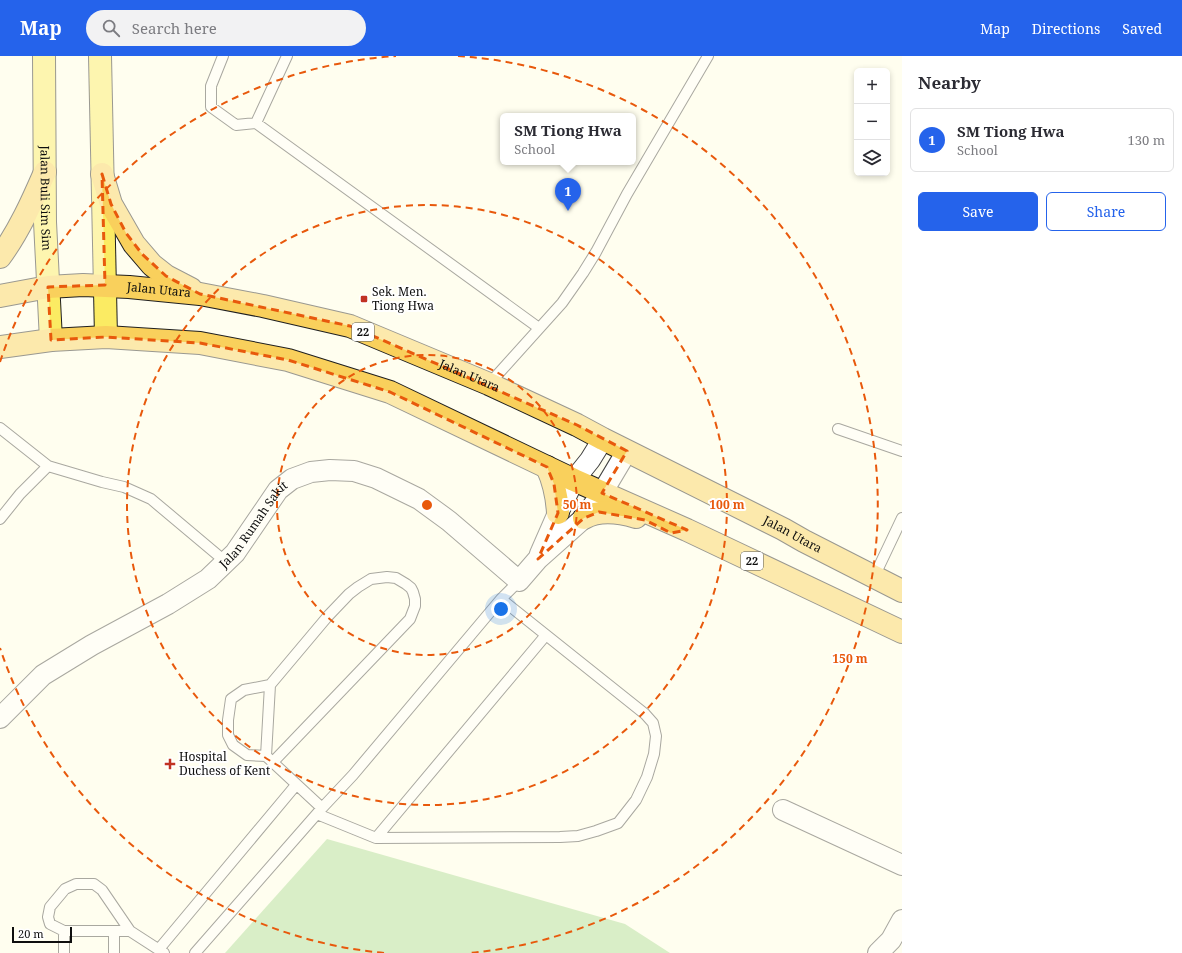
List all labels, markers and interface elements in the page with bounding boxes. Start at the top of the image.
search box [86,10,366,46]
text: Map [20,15,62,41]
icon: search [100,17,122,39]
text: Search here [132,18,217,38]
text: Map [980,19,1010,38]
text: Directions [1032,19,1100,38]
text: Saved [1122,19,1162,38]
map controls [854,68,890,176]
button: + [854,68,890,104]
text: Nearby [918,71,981,94]
button: − [854,104,890,140]
popup [500,113,636,165]
text: SM Tiong Hwa [514,120,622,140]
text: SM Tiong Hwa [957,121,1065,141]
text: 1 [928,131,936,149]
text: 130 m [1128,131,1165,149]
text: School [514,140,555,158]
button: layers [854,140,890,176]
text: School [957,141,998,159]
street label: Jalan Buli Sim Sim [37,144,55,251]
pin: 1 [555,178,581,211]
button: Save [918,192,1038,231]
button: Share [1046,192,1166,231]
street label: Jalan Utara [125,278,192,301]
place label: Sek. Men. Tiong Hwa [372,283,434,314]
marker: Sek. Men. Tiong Hwa [359,294,369,304]
road number: 22 [352,323,374,341]
street label: Jalan Utara [436,355,503,396]
street label: Jalan Rumah Sakit [214,477,291,573]
text: 50 m [563,496,591,513]
text: 100 m [709,496,745,513]
centre of rings [420,498,434,512]
street label: Jalan Utara [759,511,825,557]
road number: 22 [741,552,763,570]
your location [491,599,511,619]
text: 150 m [832,650,868,667]
place label: Hospital Duchess of Kent [179,748,270,779]
marker: Hospital Duchess of Kent [164,758,176,770]
scale bar [12,925,72,944]
text: 20 m [18,926,44,941]

